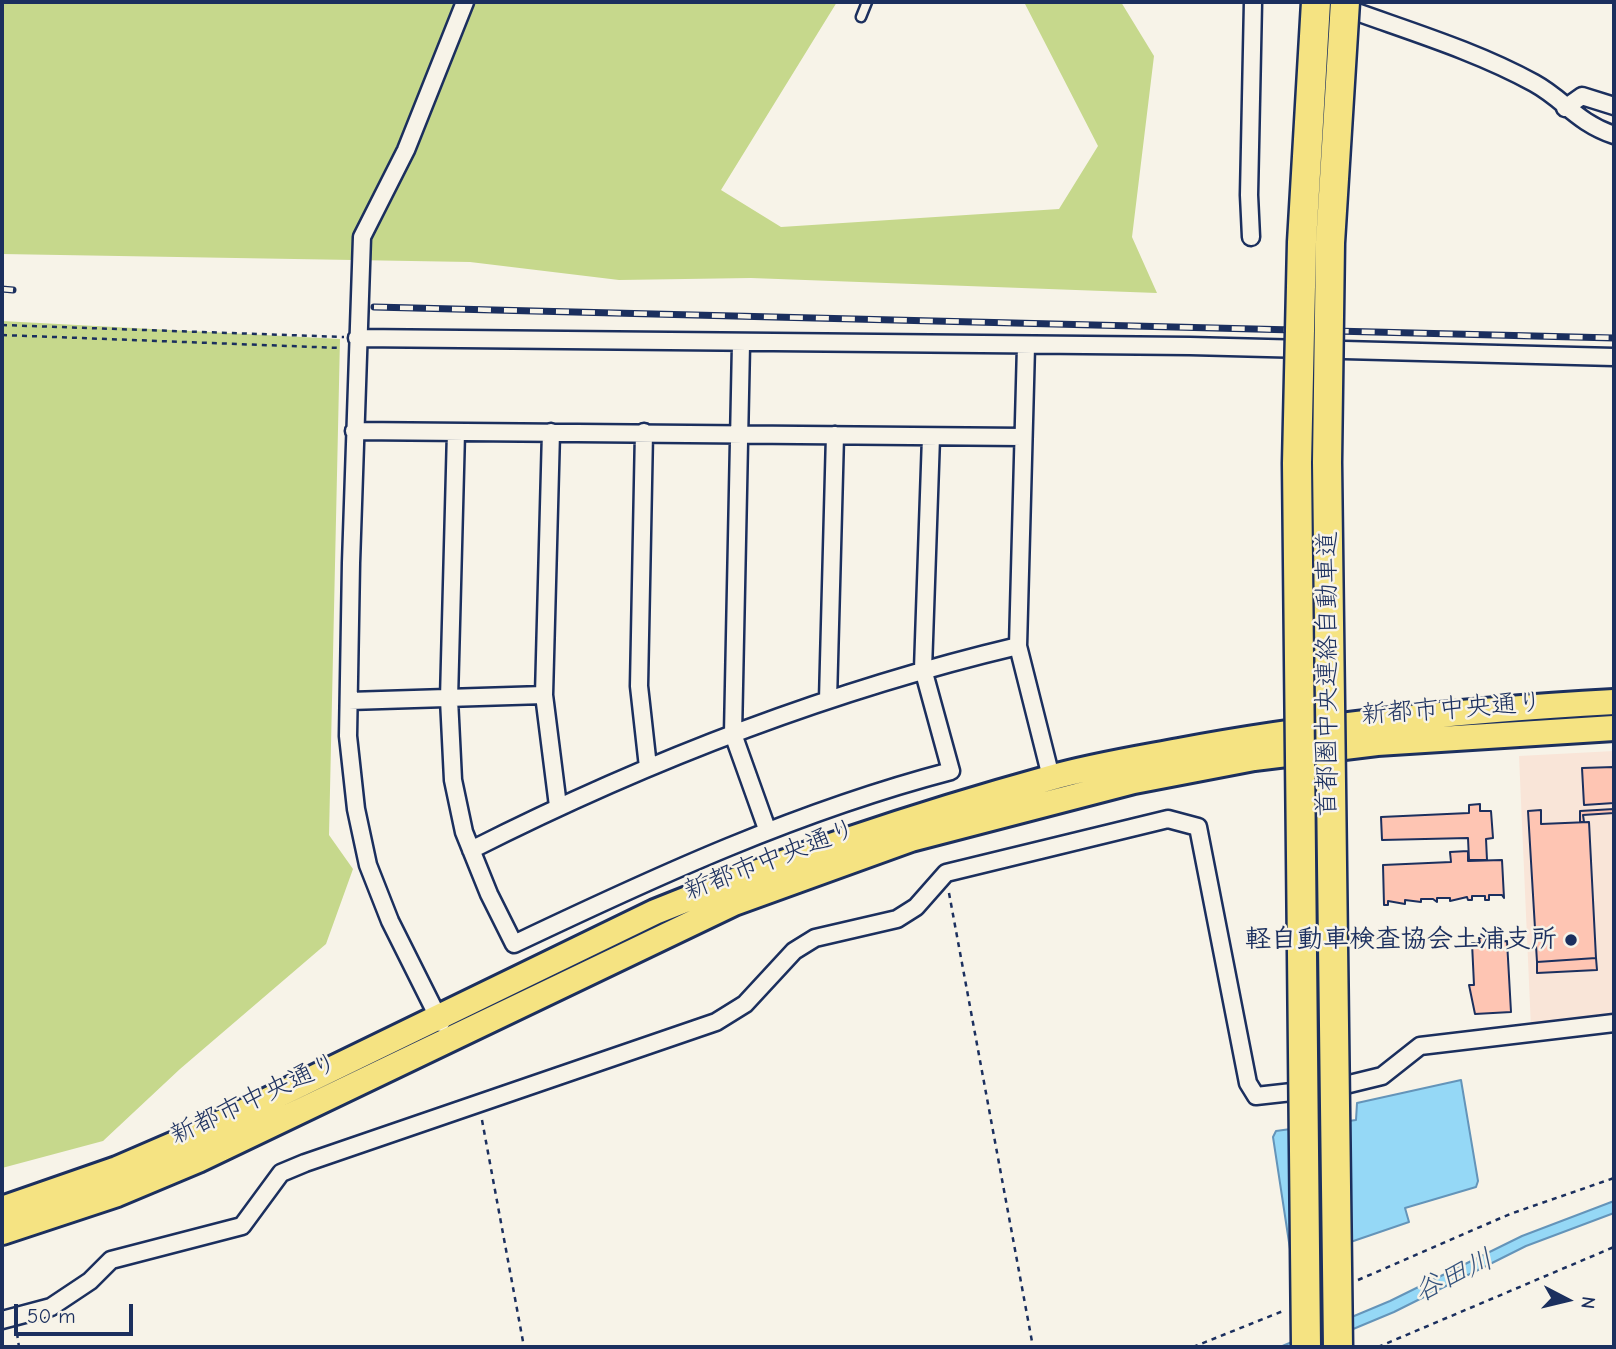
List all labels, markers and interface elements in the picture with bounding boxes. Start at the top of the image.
street label: 首都圏中央連絡自動車道 [1312,531,1344,817]
street label: 新都市中央通り [1360,687,1544,731]
street label: 新都市中央通り [679,813,861,907]
place label: 軽自動車検査協会土浦支所 [1245,924,1557,956]
marker: 軽自動車検査協会土浦支所 [1563,932,1579,948]
street label: 新都市中央通り [165,1046,343,1152]
water label: 谷田川 [1409,1242,1499,1310]
north arrow [1532,1265,1602,1335]
scale bar [18,1290,136,1334]
text: N [1576,1295,1600,1310]
text: 50 m [27,1304,76,1328]

